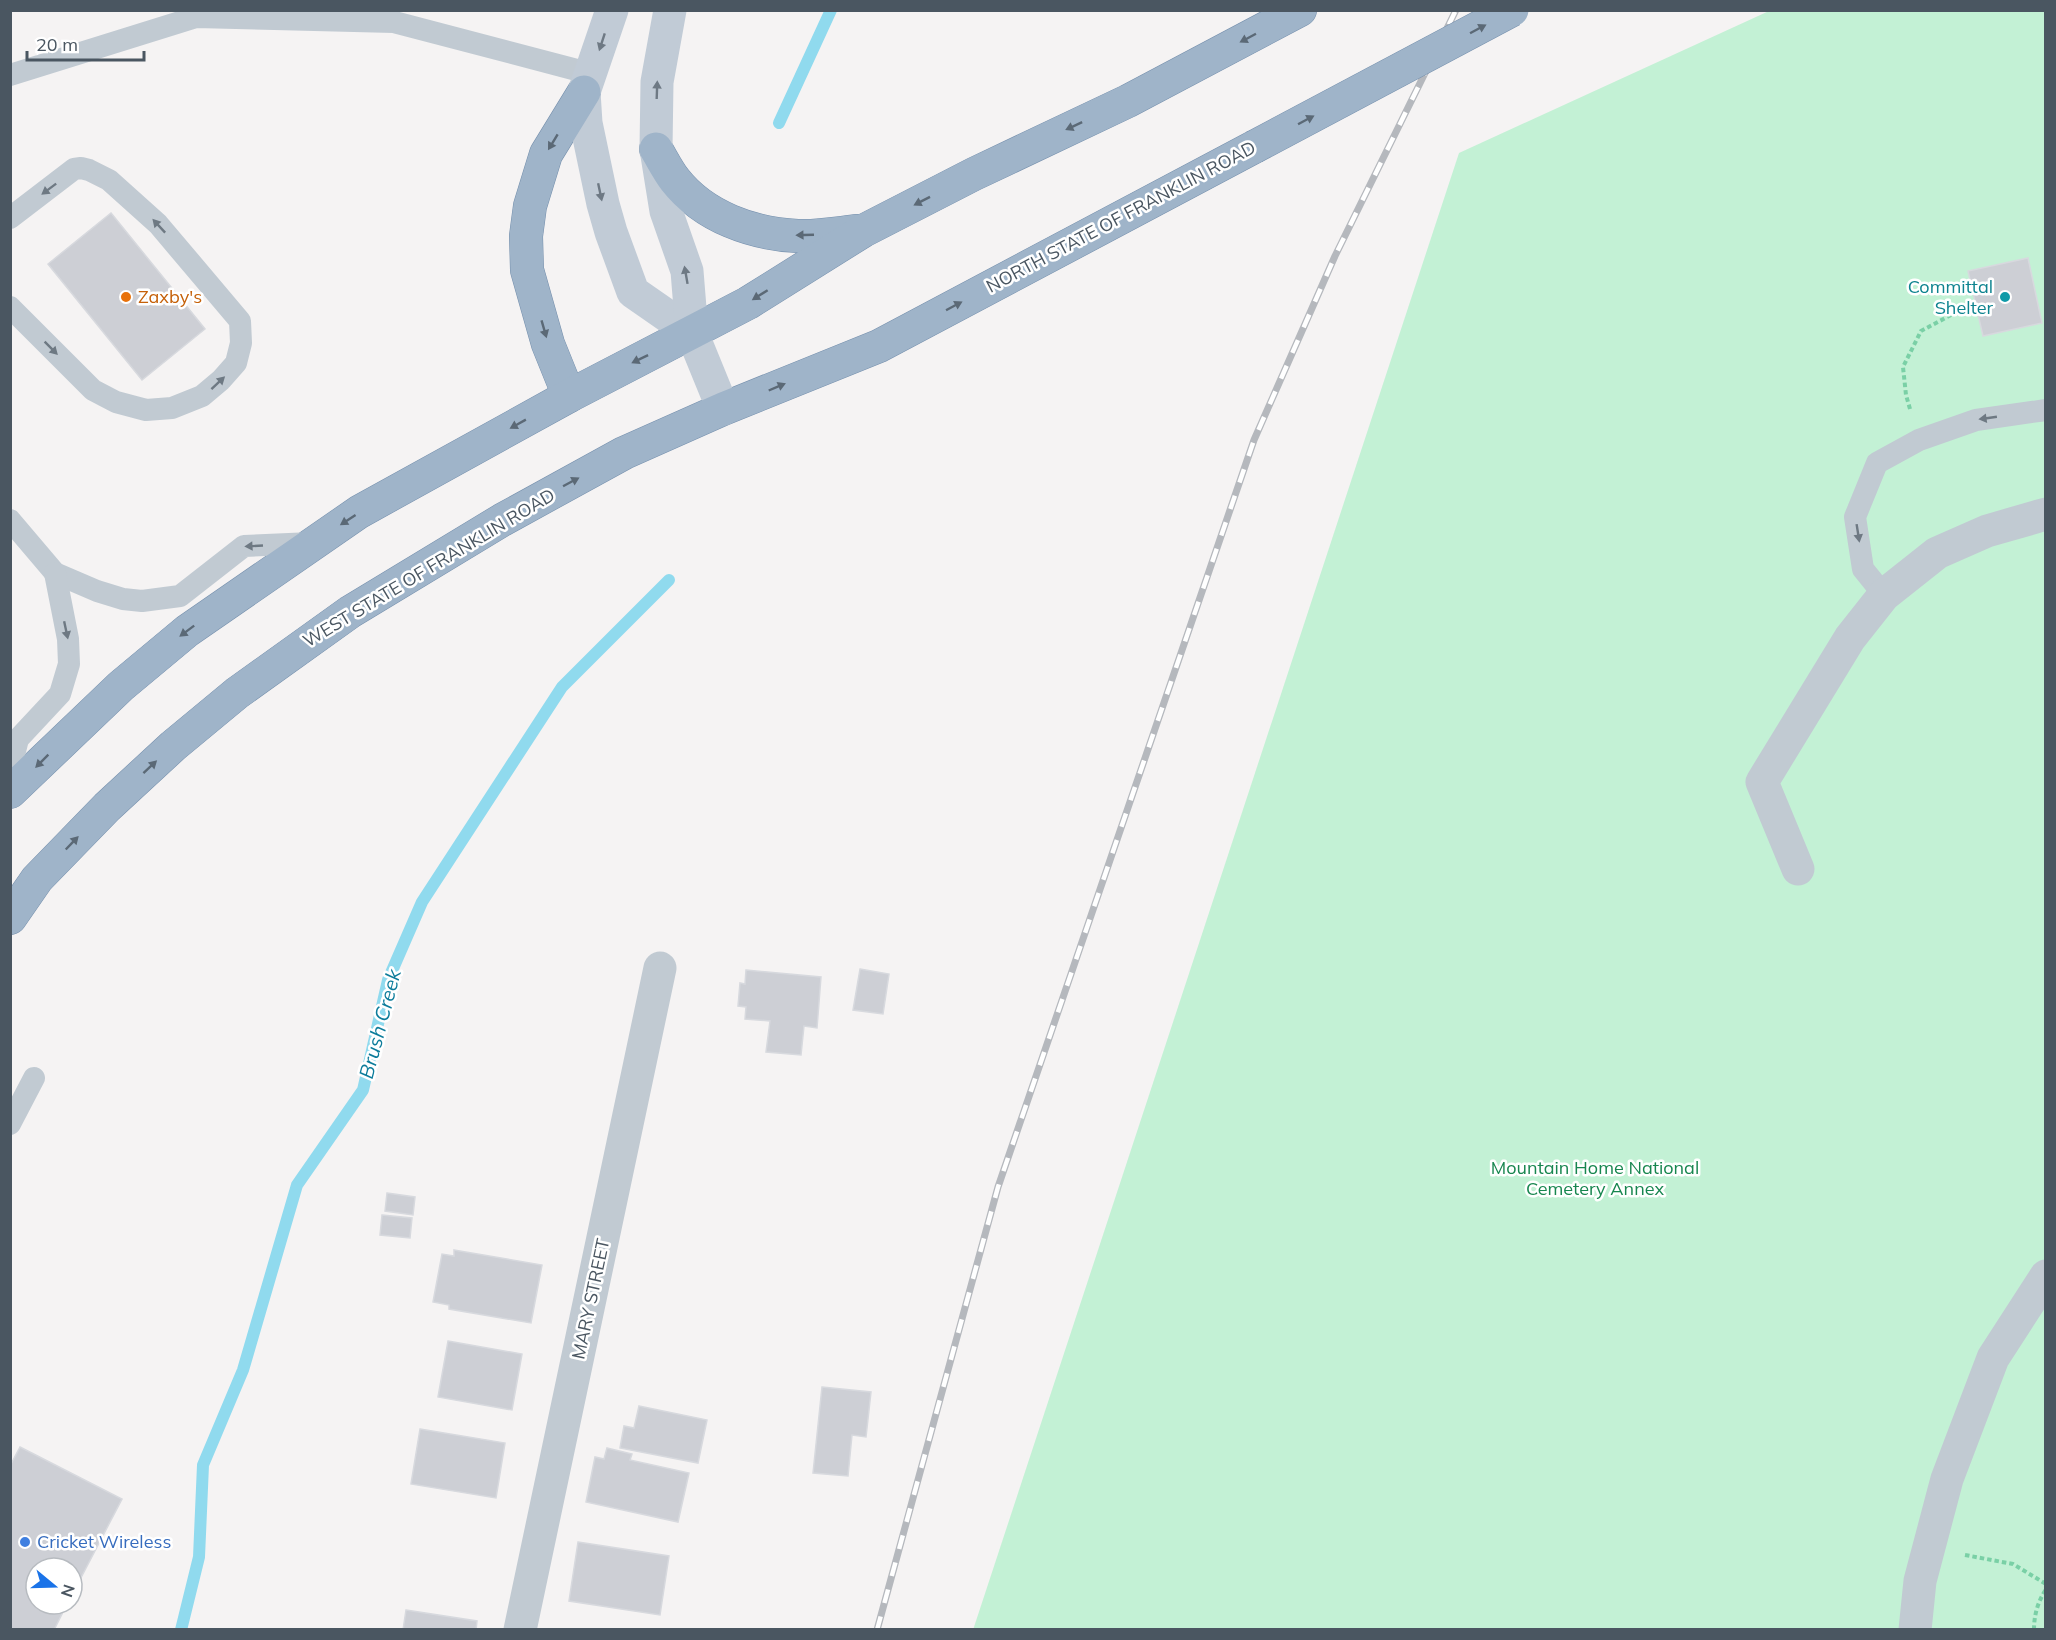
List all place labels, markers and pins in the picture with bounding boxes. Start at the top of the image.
place label: Committal Shelter [1908,275,1993,319]
place label: Zaxby's [138,285,202,308]
marker: Zaxby's [119,290,133,304]
marker: Committal Shelter [1998,290,2012,304]
place label: Cricket Wireless [37,1530,171,1553]
marker: Cricket Wireless [18,1535,32,1549]

